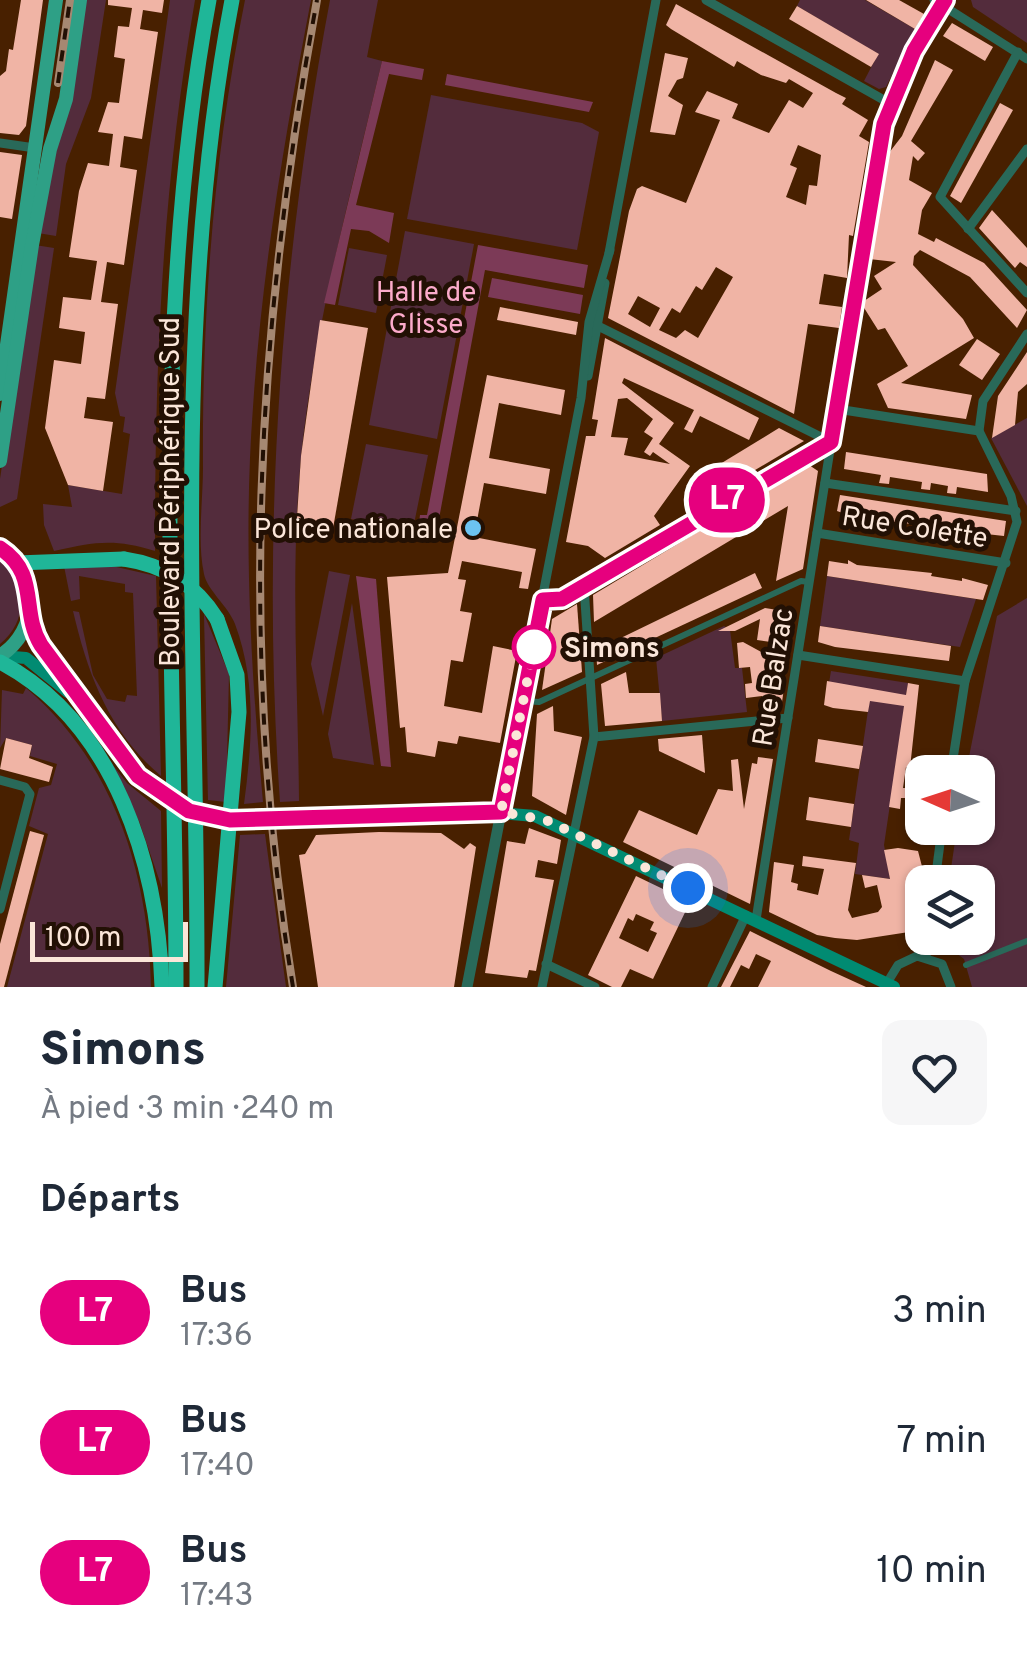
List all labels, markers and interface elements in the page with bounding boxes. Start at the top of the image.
park label: Halle de Glisse [376,276,476,344]
street label: Boulevard Périphérique Sud [154,317,190,667]
line badge: L7 [682,468,772,532]
text: L7 [709,478,745,522]
street label: Rue Colette [839,500,990,558]
place label: Police nationale [253,513,453,549]
marker: Police nationale [462,517,484,539]
street label: Rue Balzac [746,606,804,749]
marker: Simons [513,626,555,668]
place label: Simons [564,632,660,668]
north arrow [905,755,995,845]
map controls [905,755,995,955]
your location [663,863,713,913]
button: layers [905,865,995,955]
scale bar [30,917,188,961]
text: 100 m [45,921,121,957]
button: heart [882,1020,987,1125]
text: Simons [40,1022,206,1082]
text: À pied · 3 min · 240 m [40,1090,334,1130]
text: Départs [40,1177,180,1226]
text: Bus [180,1268,247,1317]
text: 3 min [892,1288,987,1337]
text: L7 [77,1290,113,1334]
text: 17:36 [180,1317,253,1357]
text: Bus [180,1398,247,1447]
text: 7 min [897,1418,987,1467]
text: L7 [77,1420,113,1464]
text: 17:40 [180,1447,255,1487]
text: Bus [180,1528,247,1577]
text: 10 min [876,1548,987,1597]
text: L7 [77,1550,113,1594]
text: 17:43 [180,1577,254,1617]

